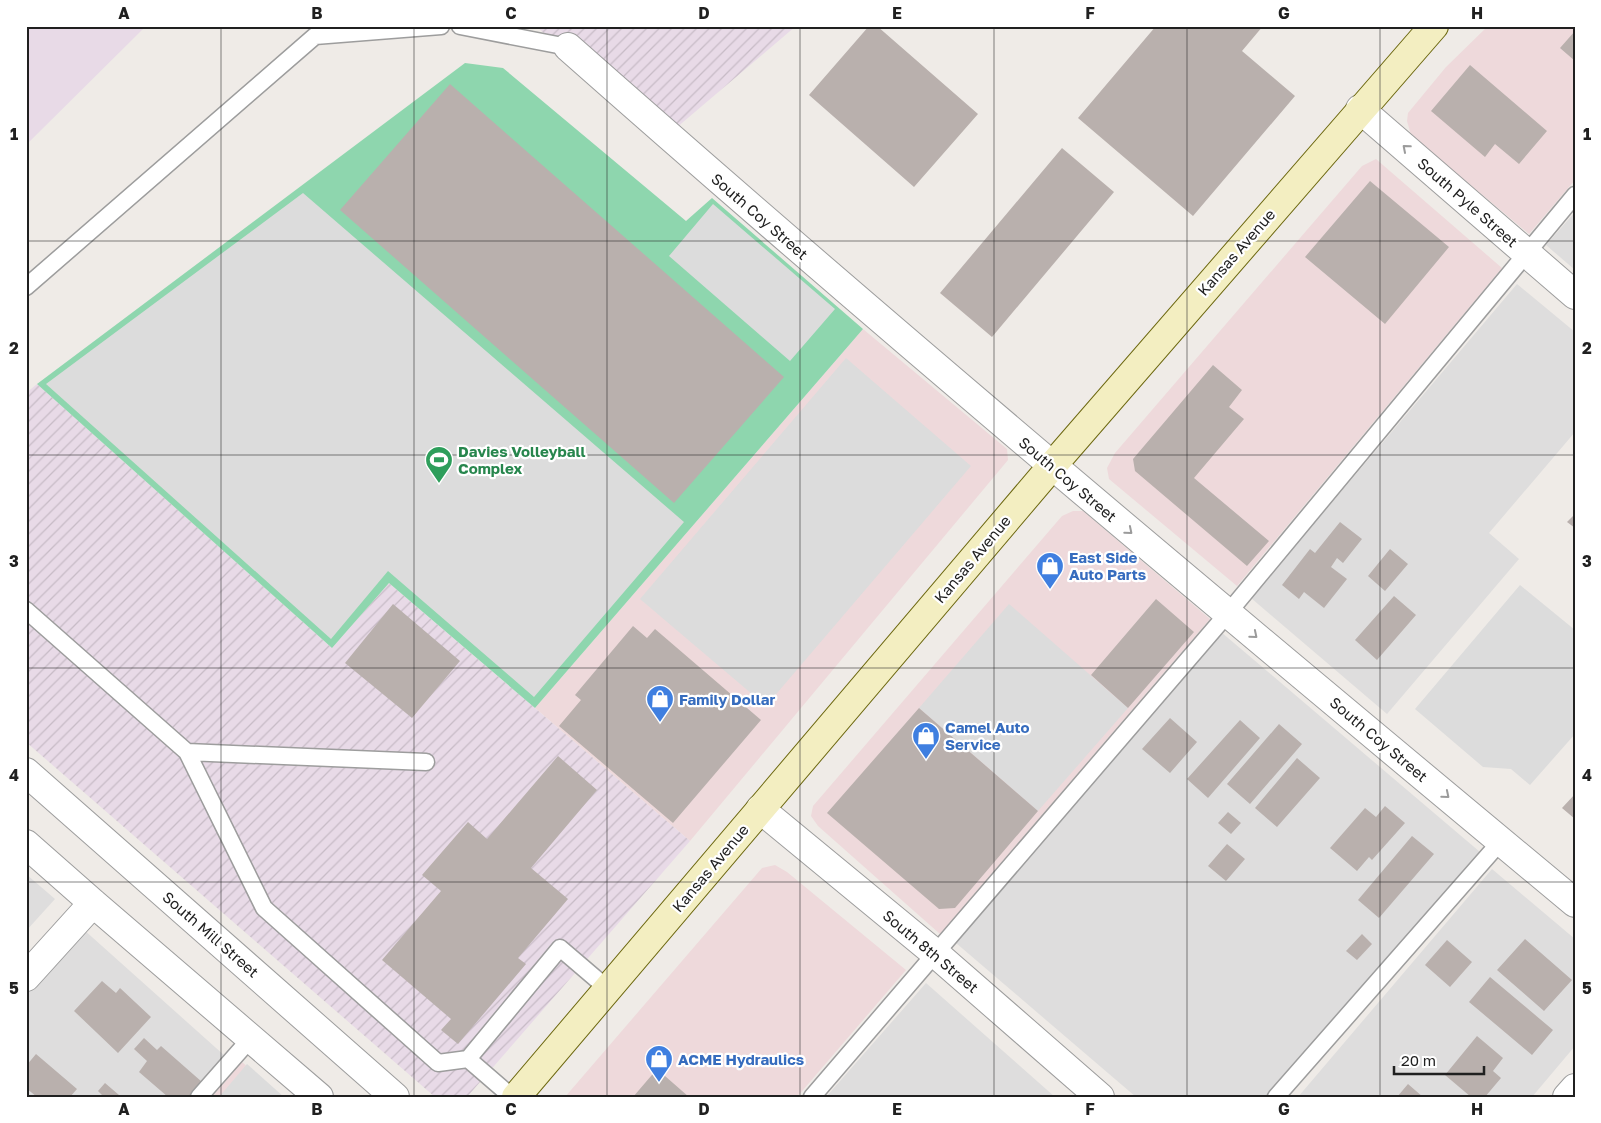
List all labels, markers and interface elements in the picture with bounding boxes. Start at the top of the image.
text: A [118,3,130,23]
text: B [311,3,323,23]
text: C [505,3,517,23]
text: D [698,3,710,23]
text: E [892,3,902,23]
text: F [1085,3,1095,23]
text: G [1278,3,1290,23]
text: H [1471,3,1483,23]
text: 1 [10,124,18,144]
text: 1 [1583,124,1591,144]
one-way arrow [1403,145,1412,154]
street label: South Pyle Street [1414,154,1522,250]
street label: South Coy Street [708,169,812,263]
street label: Kansas Avenue [1193,205,1279,299]
text: 2 [9,338,19,358]
text: 2 [1582,338,1592,358]
street label: South Coy Street [1015,433,1121,525]
place label: Davies Volleyball Complex [458,442,586,477]
sports icon: Davies Volleyball Complex [424,445,454,484]
street label: Kansas Avenue [930,511,1014,607]
one-way arrow [1124,525,1133,534]
place label: East Side Auto Parts [1069,548,1146,583]
text: 3 [9,551,19,571]
shop icon: East Side Auto Parts [1035,551,1065,590]
text: 3 [1582,551,1592,571]
one-way arrow [1249,629,1258,638]
shop icon: Family Dollar [645,684,675,723]
place label: Family Dollar [679,690,776,708]
street label: South Coy Street [1326,693,1432,785]
place label: Camel Auto Service [945,718,1029,753]
shop icon: Camel Auto Service [911,721,941,760]
text: 4 [9,765,19,785]
text: 4 [1582,765,1592,785]
one-way arrow [1440,790,1449,798]
street label: Kansas Avenue [668,820,752,916]
street label: South Mill Street [159,887,263,981]
street label: South 8th Street [880,906,982,996]
text: 5 [9,978,19,998]
text: 5 [1582,978,1592,998]
scale bar [1394,1043,1484,1075]
shop icon: ACME Hydraulics [644,1044,674,1083]
place label: ACME Hydraulics [678,1050,804,1068]
text: 20 m [1401,1051,1436,1069]
text: A [118,1099,130,1119]
text: B [311,1099,323,1119]
text: C [505,1099,517,1119]
text: D [698,1099,710,1119]
text: E [892,1099,902,1119]
text: F [1085,1099,1095,1119]
text: G [1278,1099,1290,1119]
text: H [1471,1099,1483,1119]

